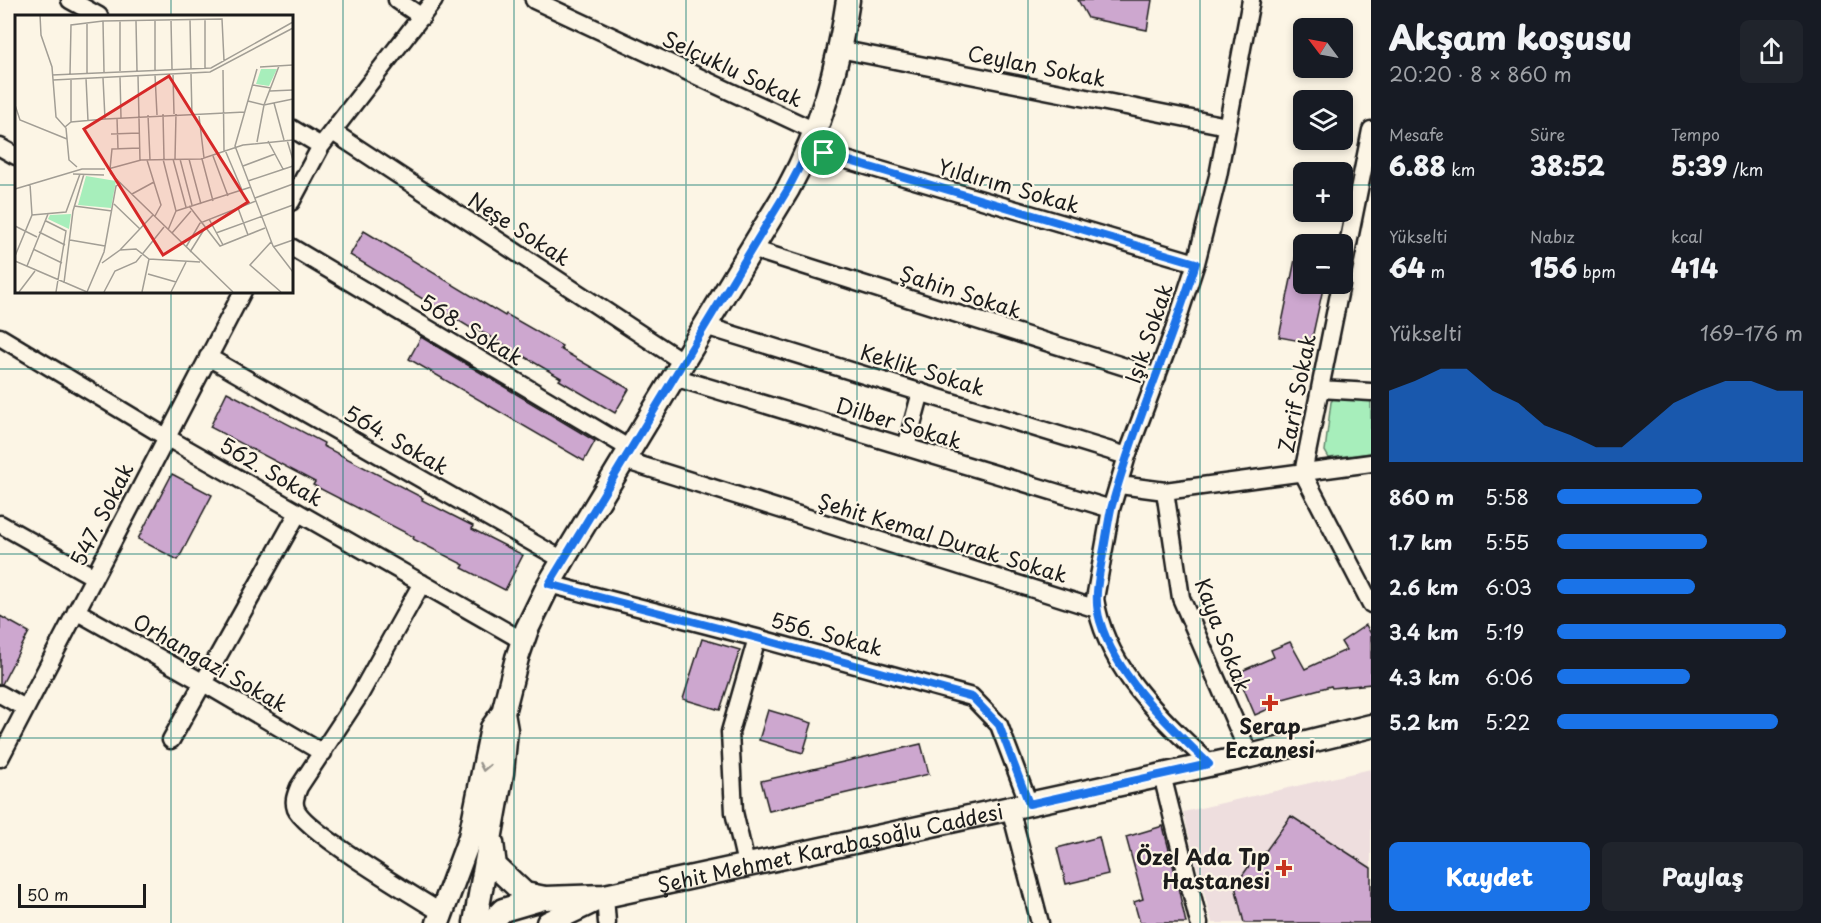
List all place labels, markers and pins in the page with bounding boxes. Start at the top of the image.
pin [798,127,849,178]
marker: Serap Eczanesi [1263,696,1277,710]
place label: Serap Eczanesi [1225,709,1315,765]
place label: Özel Ada Tıp Hastanesi [1136,840,1270,896]
marker: Özel Ada Tıp Hastanesi [1275,859,1293,877]

